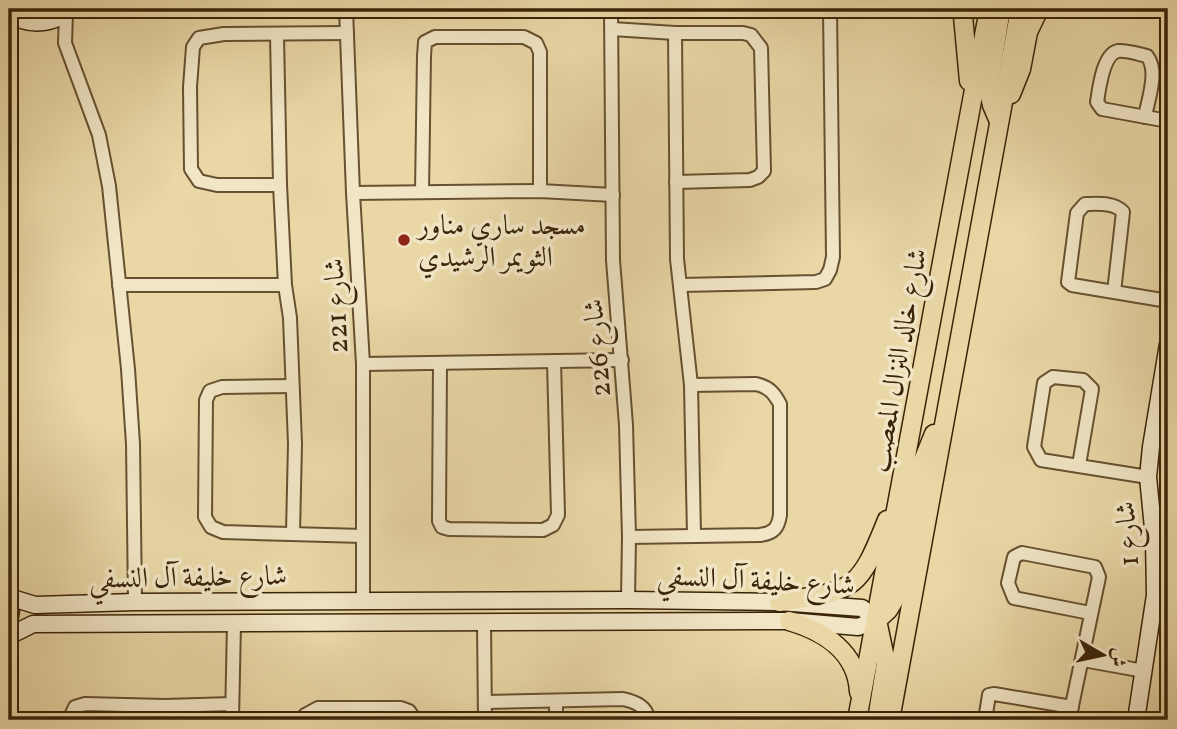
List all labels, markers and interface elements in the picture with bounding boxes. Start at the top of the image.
place label: مسجد ساري مناور الثويمر الرشيدي [415,207,586,279]
marker: مسجد ساري مناور الثويمر الرشيدي [396,232,412,248]
street label: شارع خالد النزال المعصب [861,245,940,476]
street label: شارع 221 [316,257,361,354]
street label: شارع 226 [575,297,624,399]
street label: شارع 1 [1107,500,1152,568]
street label: شارع خليفة آل النسفي [89,557,287,606]
street label: شارع خليفة آل النسفي [656,557,856,612]
north arrow [1068,620,1138,690]
text: ش [1104,646,1132,669]

